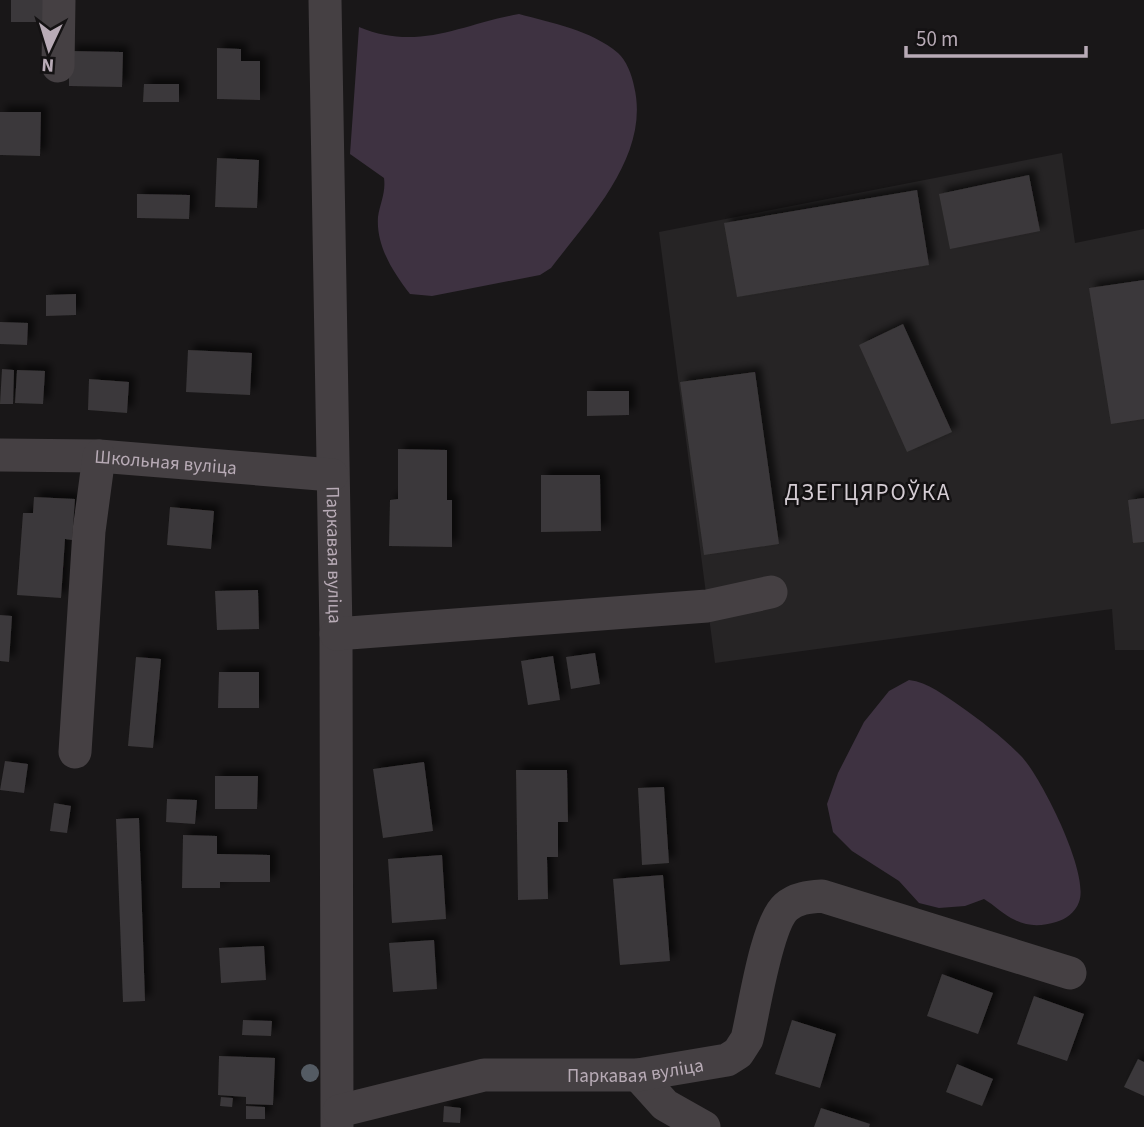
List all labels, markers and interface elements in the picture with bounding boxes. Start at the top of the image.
north arrow [14,14,84,84]
scale bar [906,14,1086,58]
text: 50 m [916,24,958,54]
text: N [41,51,55,78]
street label: Школьная вуліца [93,444,238,482]
district label: ДЗЕГЦЯРОЎКА [785,476,952,509]
street label: Паркавая вуліца [318,486,348,624]
street label: Паркавая вуліца [567,1052,706,1090]

